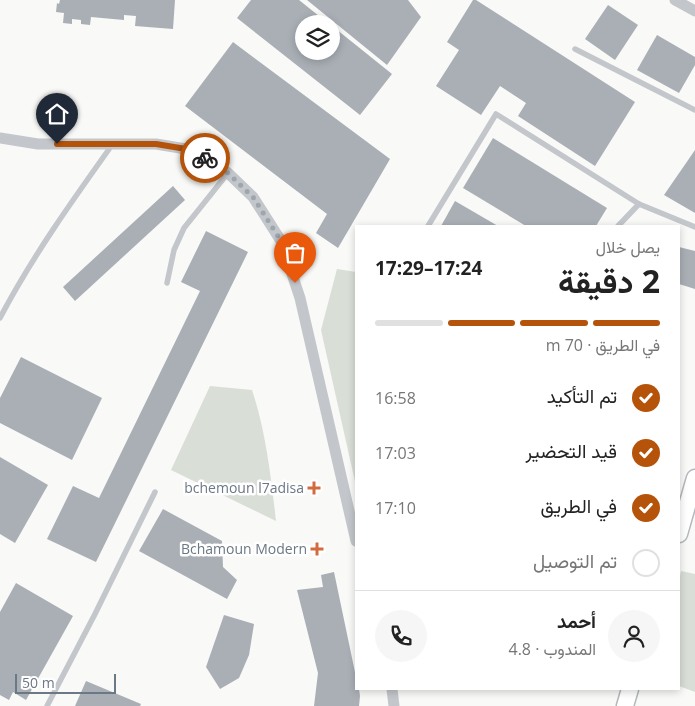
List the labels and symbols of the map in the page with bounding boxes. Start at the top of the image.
pin [36,93,78,144]
courier [180,133,230,183]
pin [274,232,316,283]
place label: bchemoun l7adisa [184,478,304,497]
marker: bchemoun l7adisa [308,482,320,494]
place label: Bchamoun Modern [181,539,307,558]
marker: Bchamoun Modern [311,543,323,555]
scale bar [15,671,116,694]

